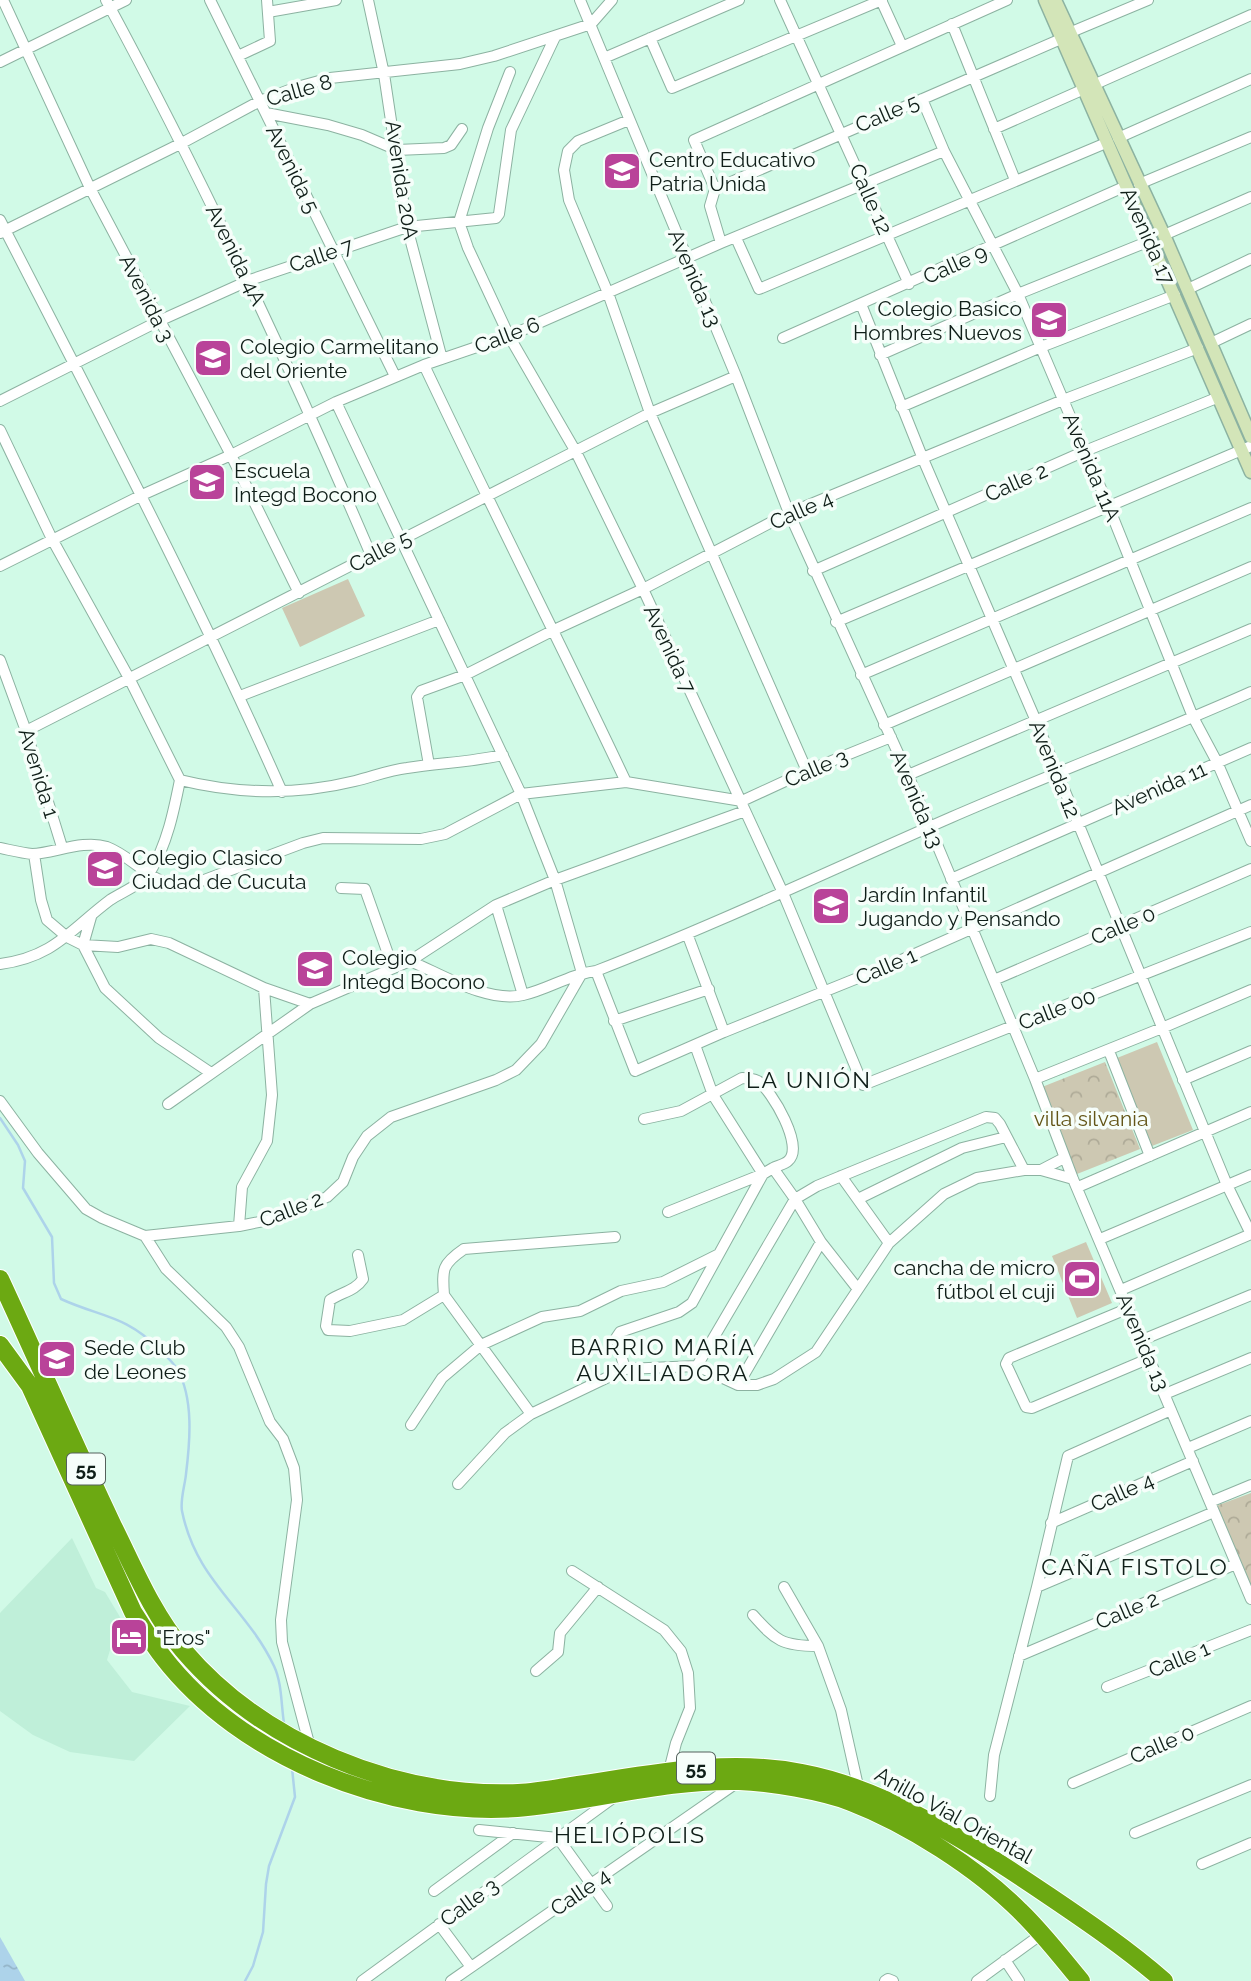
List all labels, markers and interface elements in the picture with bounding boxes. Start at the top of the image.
street label: Calle 8 [263,69,335,111]
street label: Calle 5 [852,89,922,137]
street label: Avenida 20A [380,118,424,242]
street label: Avenida 5 [261,121,325,217]
place label: Centro Educativo Patria Unida [649,147,816,196]
school or university icon: Centro Educativo Patria Unida [601,150,643,192]
street label: Calle 12 [844,160,898,238]
street label: Avenida 17 [1116,184,1181,289]
street label: Avenida 4A [201,201,271,309]
street label: Avenida 13 [663,225,727,331]
street label: Calle 7 [286,232,357,278]
street label: Calle 9 [919,239,991,289]
street label: Avenida 3 [114,250,180,346]
place label: Colegio Basico Hombres Nuevos [853,296,1022,345]
school or university icon: Colegio Basico Hombres Nuevos [1028,299,1070,341]
street label: Calle 6 [471,311,543,359]
place label: Colegio Carmelitano del Oriente [240,334,439,383]
school or university icon: Colegio Carmelitano del Oriente [192,337,234,379]
street label: Avenida 11A [1058,409,1126,525]
street label: Calle 2 [981,457,1051,507]
place label: Escuela Integd Bocono [234,458,377,507]
school or university icon: Escuela Integd Bocono [186,461,228,503]
street label: Calle 4 [766,485,836,535]
street label: Calle 5 [345,525,415,577]
street label: Avenida 7 [639,601,702,698]
street label: Avenida 12 [1024,716,1086,822]
street label: Avenida 1 [14,725,64,821]
street label: Calle 3 [781,744,851,792]
street label: Avenida 13 [885,746,949,852]
street label: Avenida 11 [1108,756,1210,820]
place label: Colegio Clasico Ciudad de Cucuta [132,845,307,894]
school or university icon: Colegio Clasico Ciudad de Cucuta [84,848,126,890]
place label: Jardín Infantil Jugando y Pensando [858,882,1060,931]
school or university icon: Jardín Infantil Jugando y Pensando [810,885,852,927]
street label: Calle 0 [1087,900,1159,950]
street label: Calle 1 [852,942,920,990]
place label: Colegio Integd Bocono [342,945,485,994]
school or university icon: Colegio Integd Bocono [294,948,336,990]
street label: Calle 00 [1015,983,1099,1035]
district label: LA UNIÓN [746,1066,872,1093]
park label: villa silvania [1034,1106,1148,1131]
street label: Calle 2 [256,1186,326,1232]
place label: cancha de micro fútbol el cuji [894,1255,1055,1304]
sports icon: cancha de micro fútbol el cuji [1061,1258,1103,1300]
street label: Avenida 13 [1111,1289,1175,1395]
district label: BARRIO MARÍA AUXILIADORA [570,1333,756,1386]
place label: Sede Club de Leones [84,1335,186,1384]
school or university icon: Sede Club de Leones [36,1338,78,1380]
road number: 55 [67,1454,105,1484]
street label: Calle 4 [1087,1467,1157,1517]
district label: CAÑA FISTOLO [1041,1553,1229,1580]
street label: Calle 2 [1092,1586,1162,1634]
hotel icon: "Eros" [108,1616,150,1658]
place label: "Eros" [156,1625,211,1650]
street label: Calle 1 [1145,1635,1213,1683]
street label: Calle 0 [1126,1719,1198,1769]
road number: 55 [677,1752,715,1784]
street label: Anillo Vial Oriental [871,1761,1038,1869]
district label: HELIÓPOLIS [554,1821,706,1848]
street label: Calle 4 [545,1863,615,1921]
street label: Calle 3 [435,1872,503,1932]

